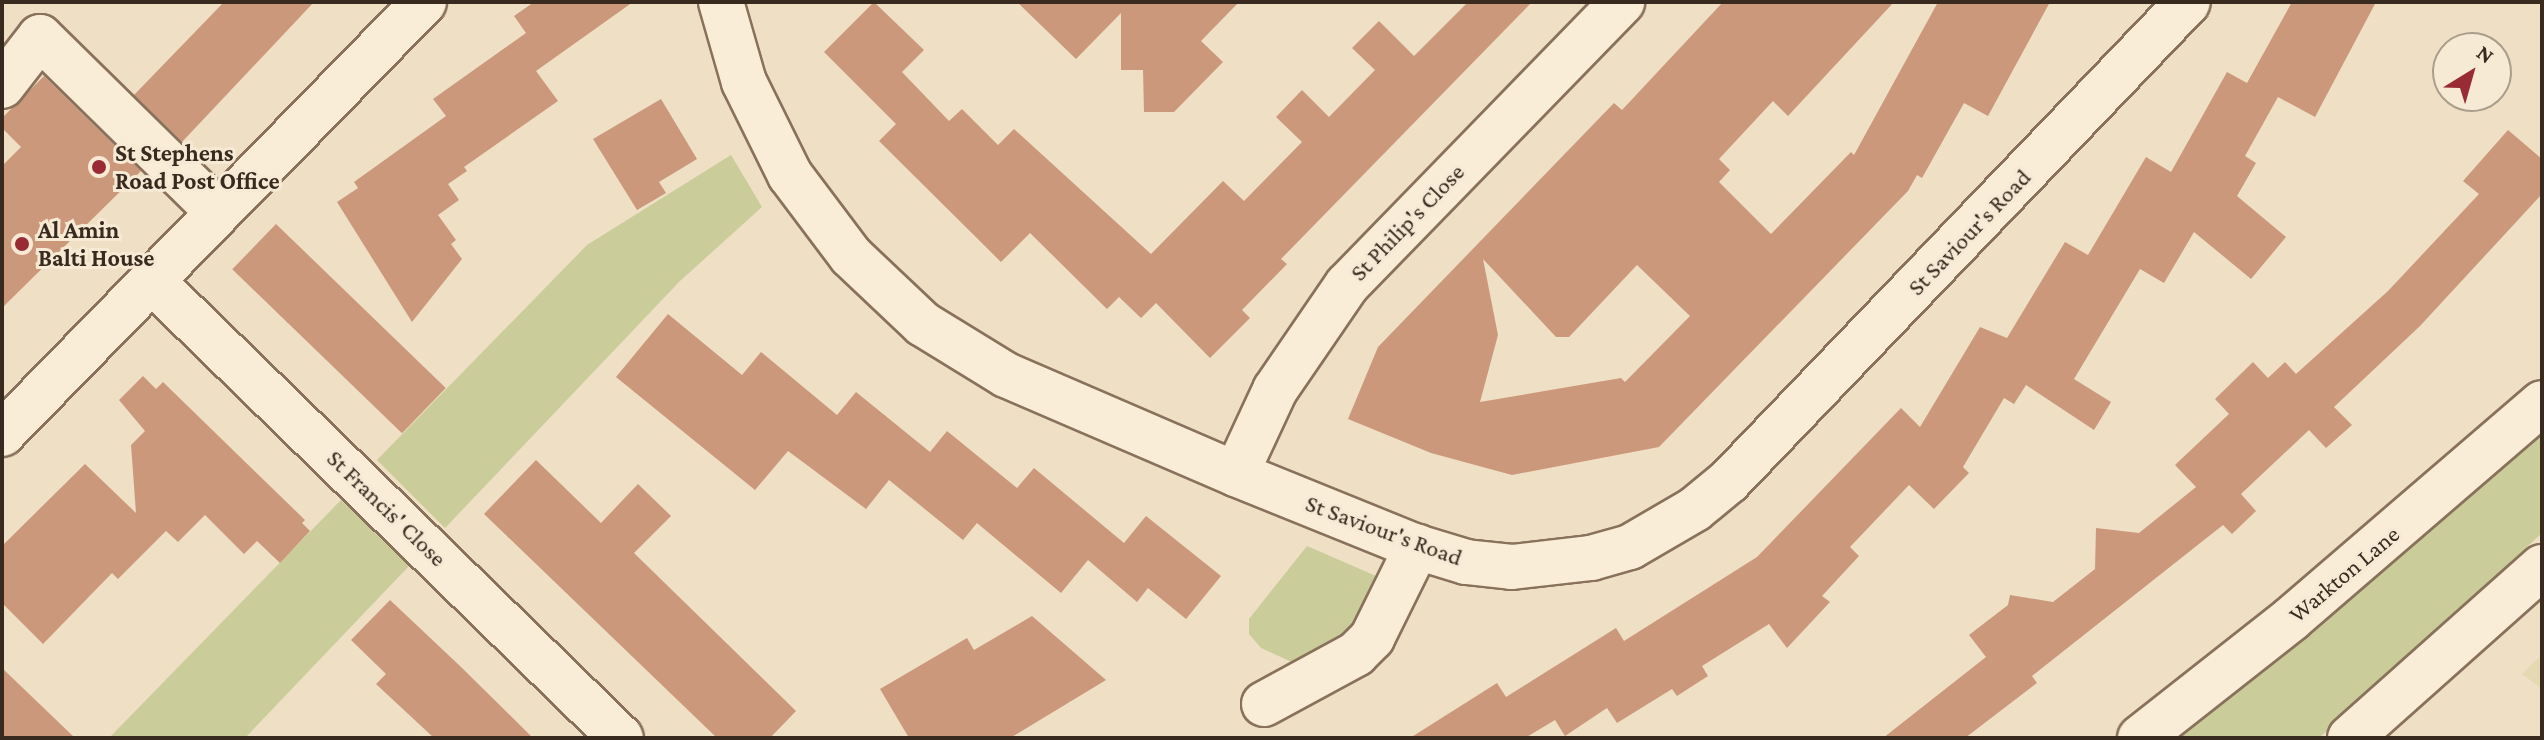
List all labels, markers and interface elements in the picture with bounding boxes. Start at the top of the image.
north arrow [2432,32,2512,112]
text: N [2472,40,2499,69]
place label: St Stephens Road Post Office [115,139,280,195]
street label: St Philip's Close [1344,157,1470,287]
marker: St Stephens Road Post Office [90,158,108,176]
street label: St Saviour's Road [1902,163,2036,301]
place label: Al Amin Balti House [38,216,155,272]
marker: Al Amin Balti House [13,235,31,253]
street label: St Francis' Close [321,444,453,572]
street label: St Saviour's Road [1302,488,1466,572]
street label: Warkton Lane [2283,519,2405,629]

